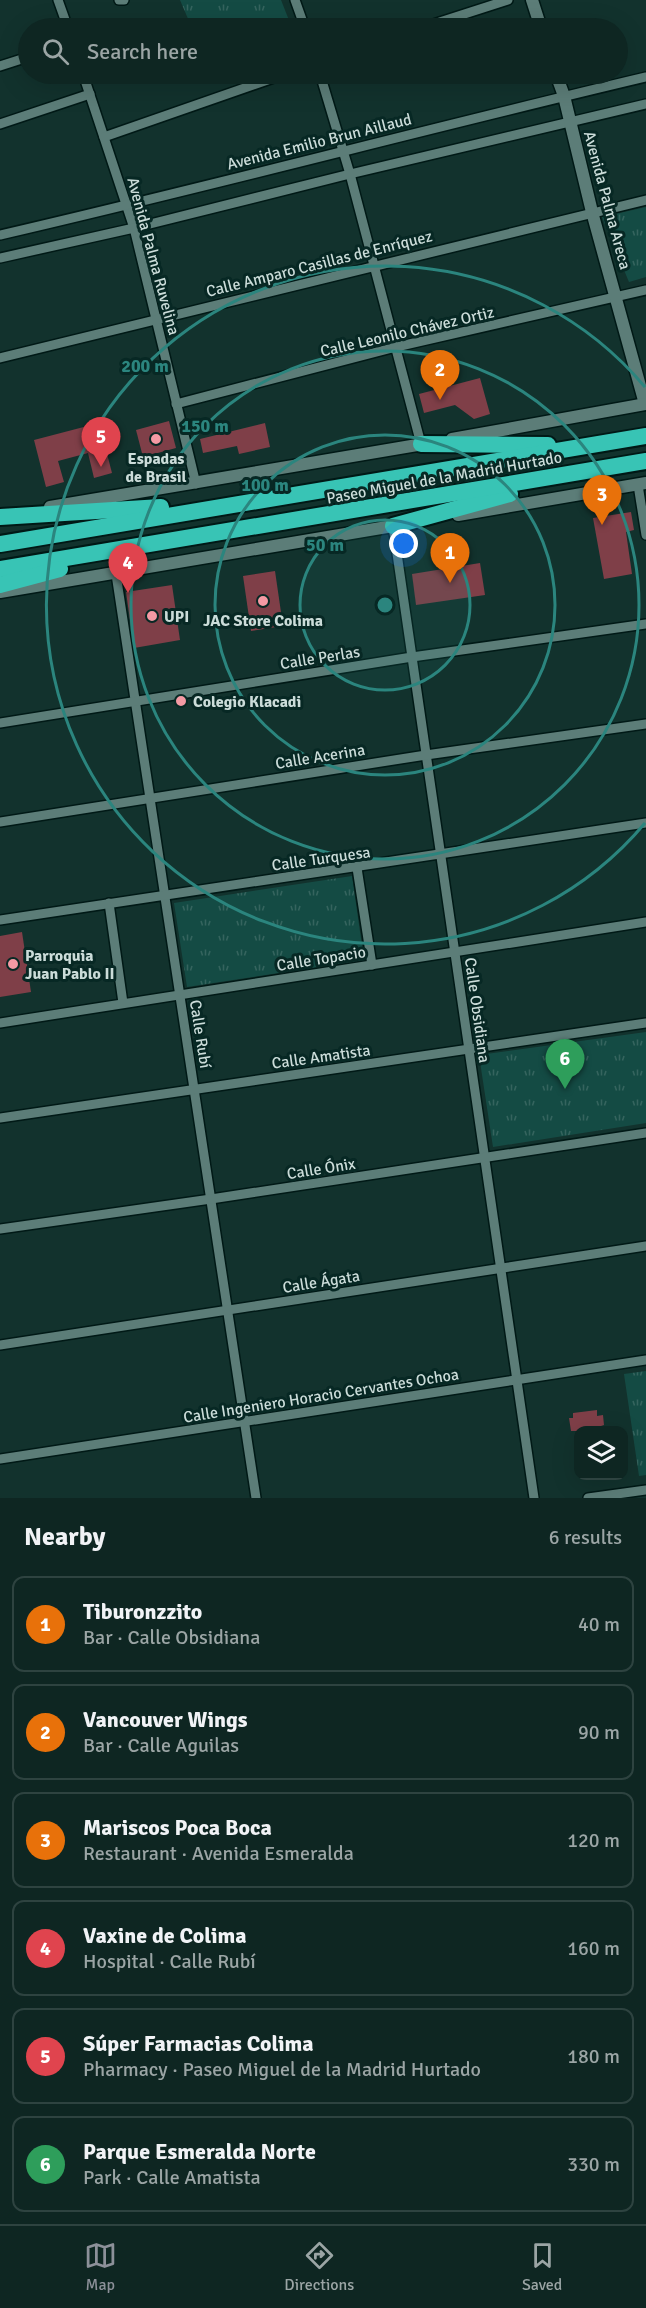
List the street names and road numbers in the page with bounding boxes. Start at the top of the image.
street label: Avenida Emilio Brun Aillaud [225,109,414,175]
street label: Avenida Palma Areca [579,129,635,272]
street label: Avenida Palma Ruvelina [122,175,184,337]
street label: Calle Amparo Casillas de Enríquez [204,226,434,302]
street label: Calle Leonilo Chávez Ortiz [318,302,496,362]
street label: Paseo Miguel de la Madrid Hurtado [325,447,564,509]
street label: Calle Perlas [279,642,362,674]
street label: Calle Acerina [274,740,367,774]
street label: Calle Turquesa [270,842,372,876]
street label: Calle Topacio [275,942,367,976]
street label: Calle Obsidiana [460,956,494,1064]
street label: Calle Rubí [185,998,215,1070]
street label: Calle Amatista [270,1040,372,1074]
street label: Calle Ónix [285,1154,357,1184]
street label: Calle Ágata [281,1266,361,1298]
street label: Calle Ingeniero Horacio Cervantes Ochoa [182,1364,460,1428]

